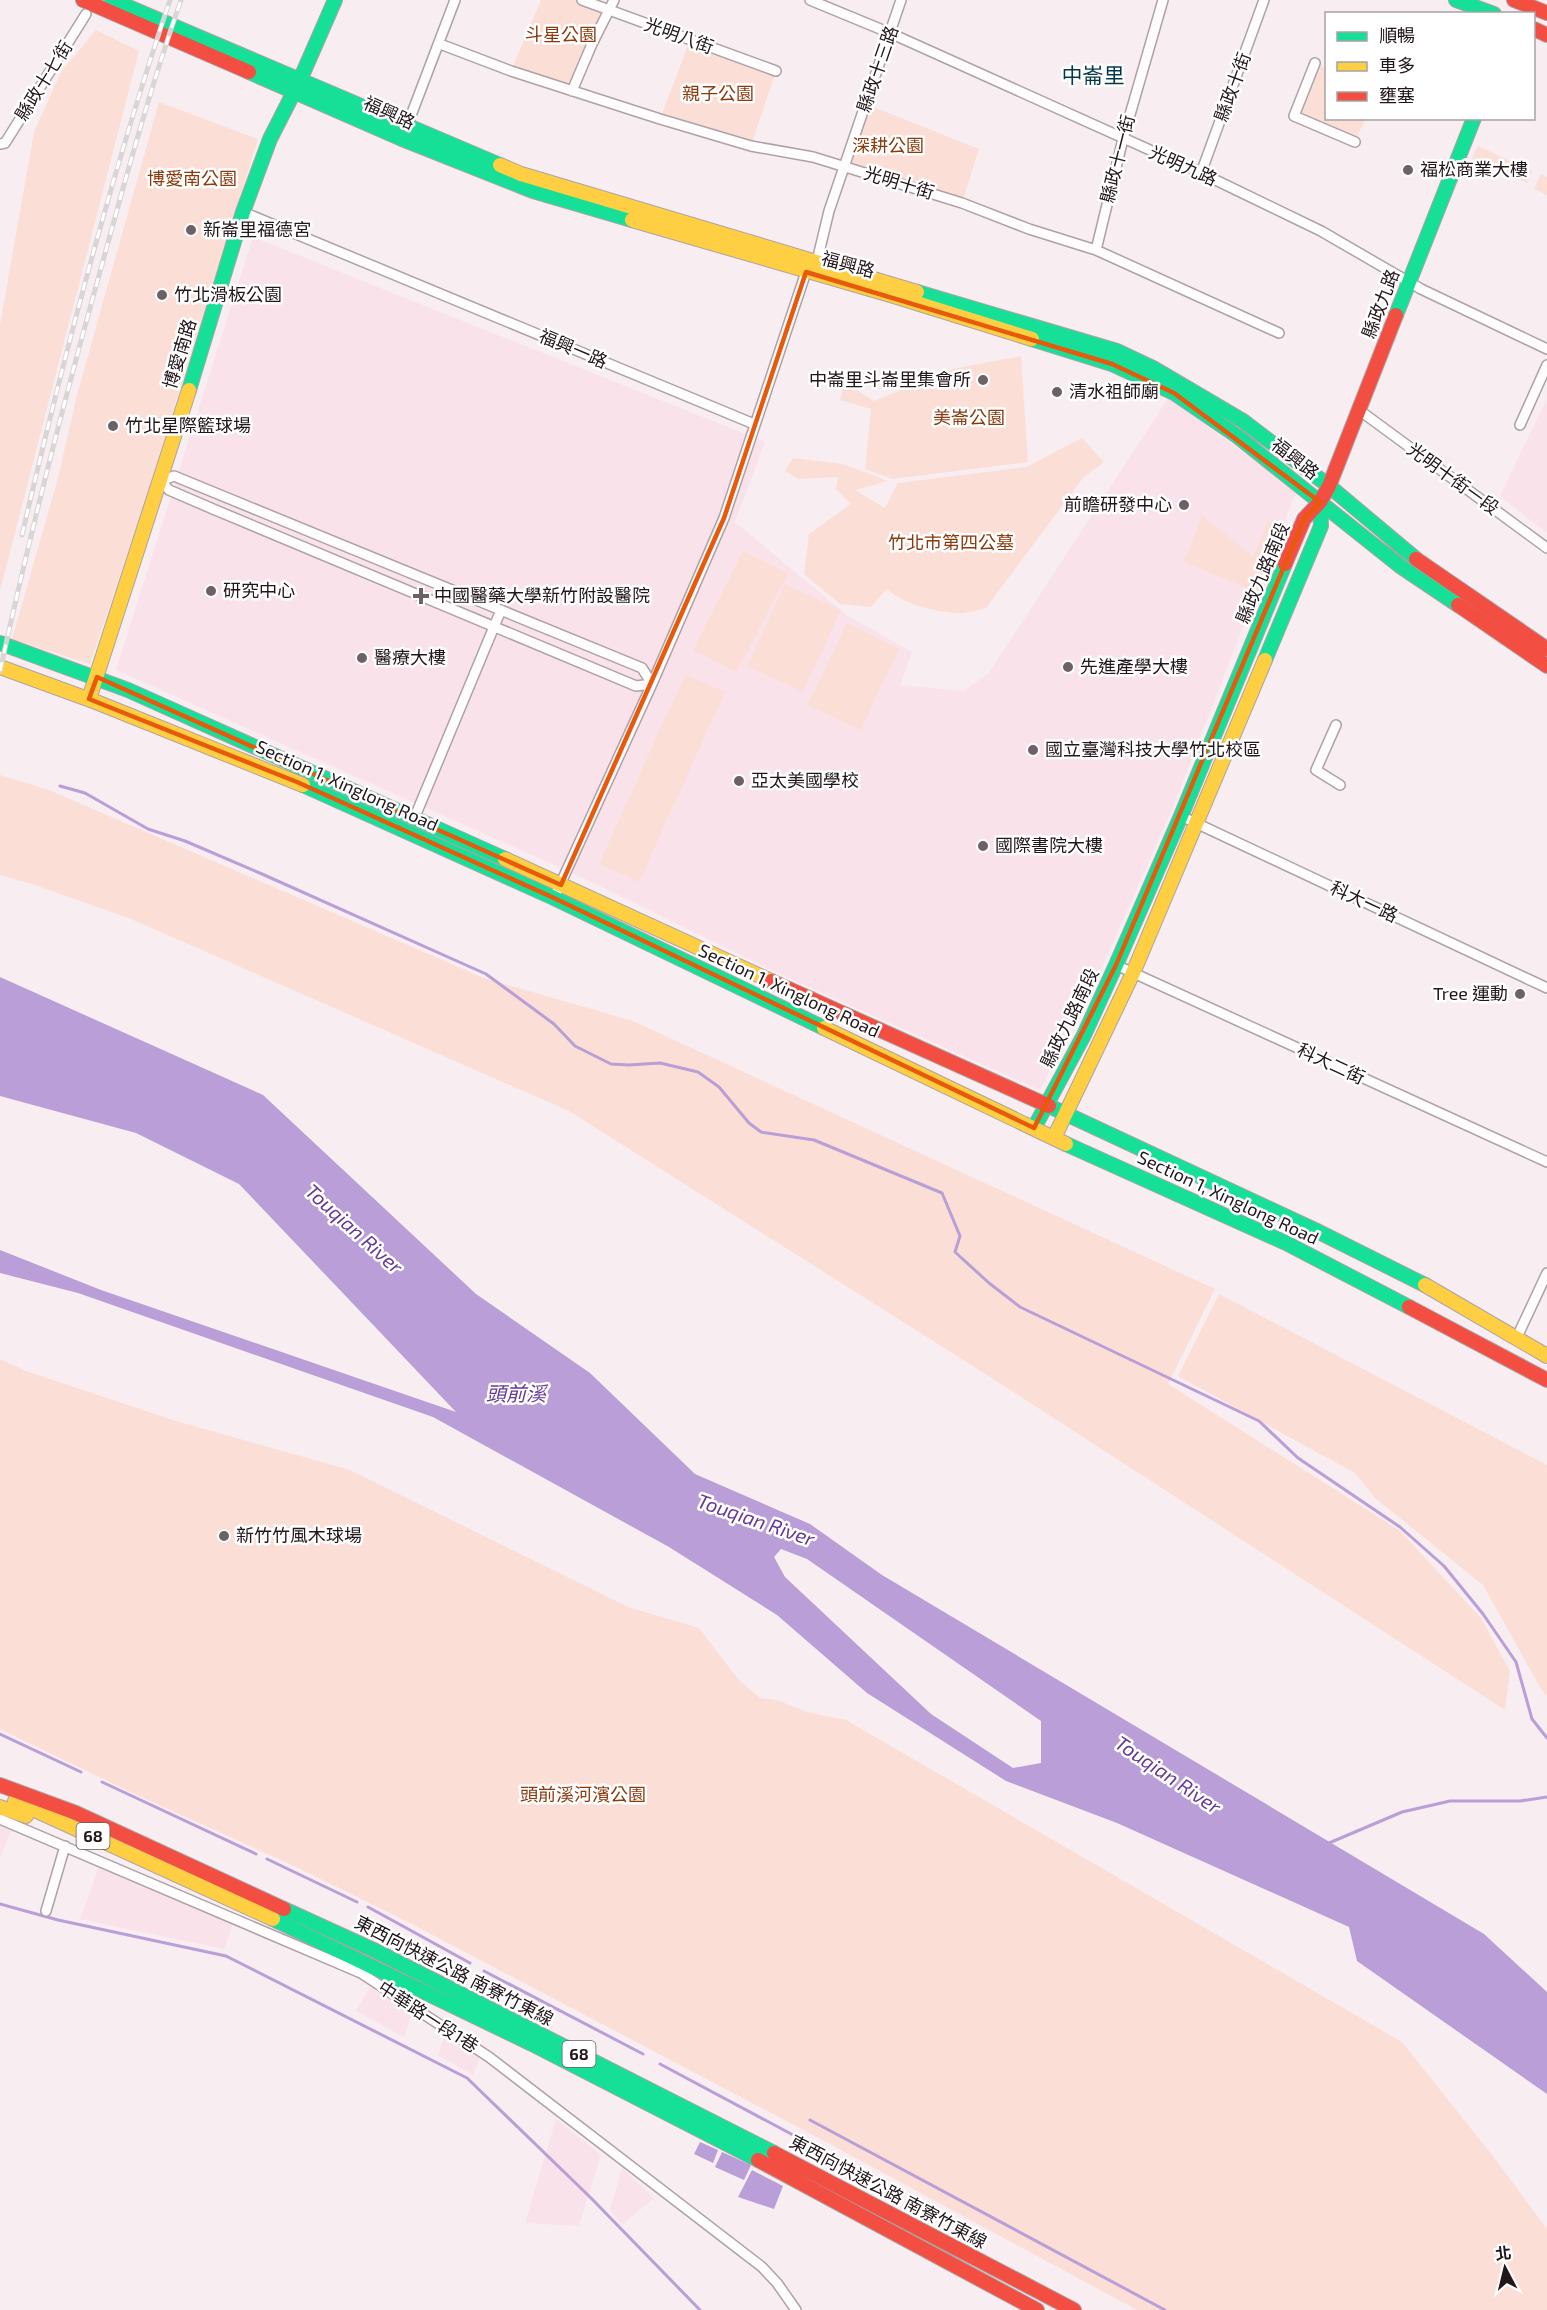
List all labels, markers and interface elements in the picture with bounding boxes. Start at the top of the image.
street label: 光明八街 [642,12,717,58]
legend [1325,12,1535,120]
park label: 斗星公園 [525,23,597,45]
street label: 縣政十三路 [852,23,902,115]
text: 順暢 [1379,24,1415,46]
street label: 縣政十七街 [10,36,76,124]
street label: 縣政十街 [1209,49,1255,124]
text: 車多 [1379,54,1415,76]
district label: 中崙里 [1062,62,1125,87]
park label: 親子公園 [682,82,754,104]
text: 壅塞 [1379,84,1415,106]
street label: 福興路 [360,91,419,133]
street label: 縣政十一街 [1095,112,1139,205]
park label: 深耕公園 [852,134,924,156]
street label: 光明九路 [1146,140,1221,190]
place label: 福松商業大樓 [1420,158,1528,180]
street label: 光明十街 [862,161,937,203]
marker: 福松商業大樓 [1401,163,1415,177]
park label: 博愛南公園 [147,167,237,189]
place label: 新崙里福德宮 [203,218,311,240]
marker: 新崙里福德宮 [184,223,198,237]
street label: 福興路 [819,246,877,282]
street label: 縣政九路 [1357,266,1403,341]
place label: 竹北滑板公園 [174,283,282,305]
marker: 竹北滑板公園 [155,288,169,302]
street label: 博愛南路 [158,316,200,391]
street label: 福興一路 [536,324,611,372]
place label: 中崙里斗崙里集會所 [809,368,971,390]
marker: 中崙里斗崙里集會所 [976,373,990,387]
place label: 清水祖師廟 [1069,380,1159,402]
marker: 清水祖師廟 [1050,385,1064,399]
park label: 美崙公園 [933,406,1005,428]
place label: 竹北星際籃球場 [125,414,251,436]
marker: 竹北星際籃球場 [106,419,120,433]
street label: 福興路 [1268,433,1324,484]
street label: 光明十街一段 [1403,438,1504,519]
place label: 前瞻研發中心 [1064,493,1172,515]
marker: 前瞻研發中心 [1177,498,1191,512]
street label: 縣政九路南段 [1231,519,1293,627]
park label: 竹北市第四公墓 [888,531,1014,553]
place label: 研究中心 [223,579,295,601]
marker: 研究中心 [204,584,218,598]
place label: 中國醫藥大學新竹附設醫院 [434,584,650,606]
marker: 中國醫藥大學新竹附設醫院 [412,587,430,605]
place label: 醫療大樓 [374,646,446,668]
marker: 醫療大樓 [355,651,369,665]
place label: 先進產學大樓 [1080,655,1188,677]
marker: 先進產學大樓 [1061,660,1075,674]
street label: Section 1, Xinglong Road [253,735,442,835]
place label: 國立臺灣科技大學竹北校區 [1045,738,1261,760]
marker: 國立臺灣科技大學竹北校區 [1026,743,1040,757]
place label: 亞太美國學校 [751,769,859,791]
marker: 亞太美國學校 [732,774,746,788]
place label: 國際書院大樓 [995,834,1103,856]
marker: 國際書院大樓 [976,839,990,853]
street label: 科大一路 [1327,876,1402,926]
street label: Section 1, Xinglong Road [695,938,883,1042]
street label: 縣政九路南段 [1036,964,1103,1071]
place label: Tree 運動 [1433,982,1508,1004]
marker: Tree 運動 [1513,987,1527,1001]
street label: 科大二街 [1294,1038,1369,1088]
street label: Section 1, Xinglong Road [1134,1145,1322,1249]
water label: Touqian River [301,1178,409,1279]
water label: 頭前溪 [486,1381,549,1405]
water label: Touqian River [695,1488,819,1551]
place label: 新竹竹風木球場 [236,1524,362,1546]
marker: 新竹竹風木球場 [217,1529,231,1543]
water label: Touqian River [1111,1730,1227,1819]
park label: 頭前溪河濱公園 [520,1783,646,1805]
road number: 68 [76,1823,110,1849]
street label: 東西向快速公路 南寮竹東線 [351,1910,557,2030]
street label: 中華路一段1巷 [374,1976,483,2057]
road number: 68 [562,2041,596,2067]
street label: 東西向快速公路 南寮竹東線 [786,2130,991,2252]
north arrow [1475,2238,1535,2298]
text: 北 [1494,2242,1512,2263]

